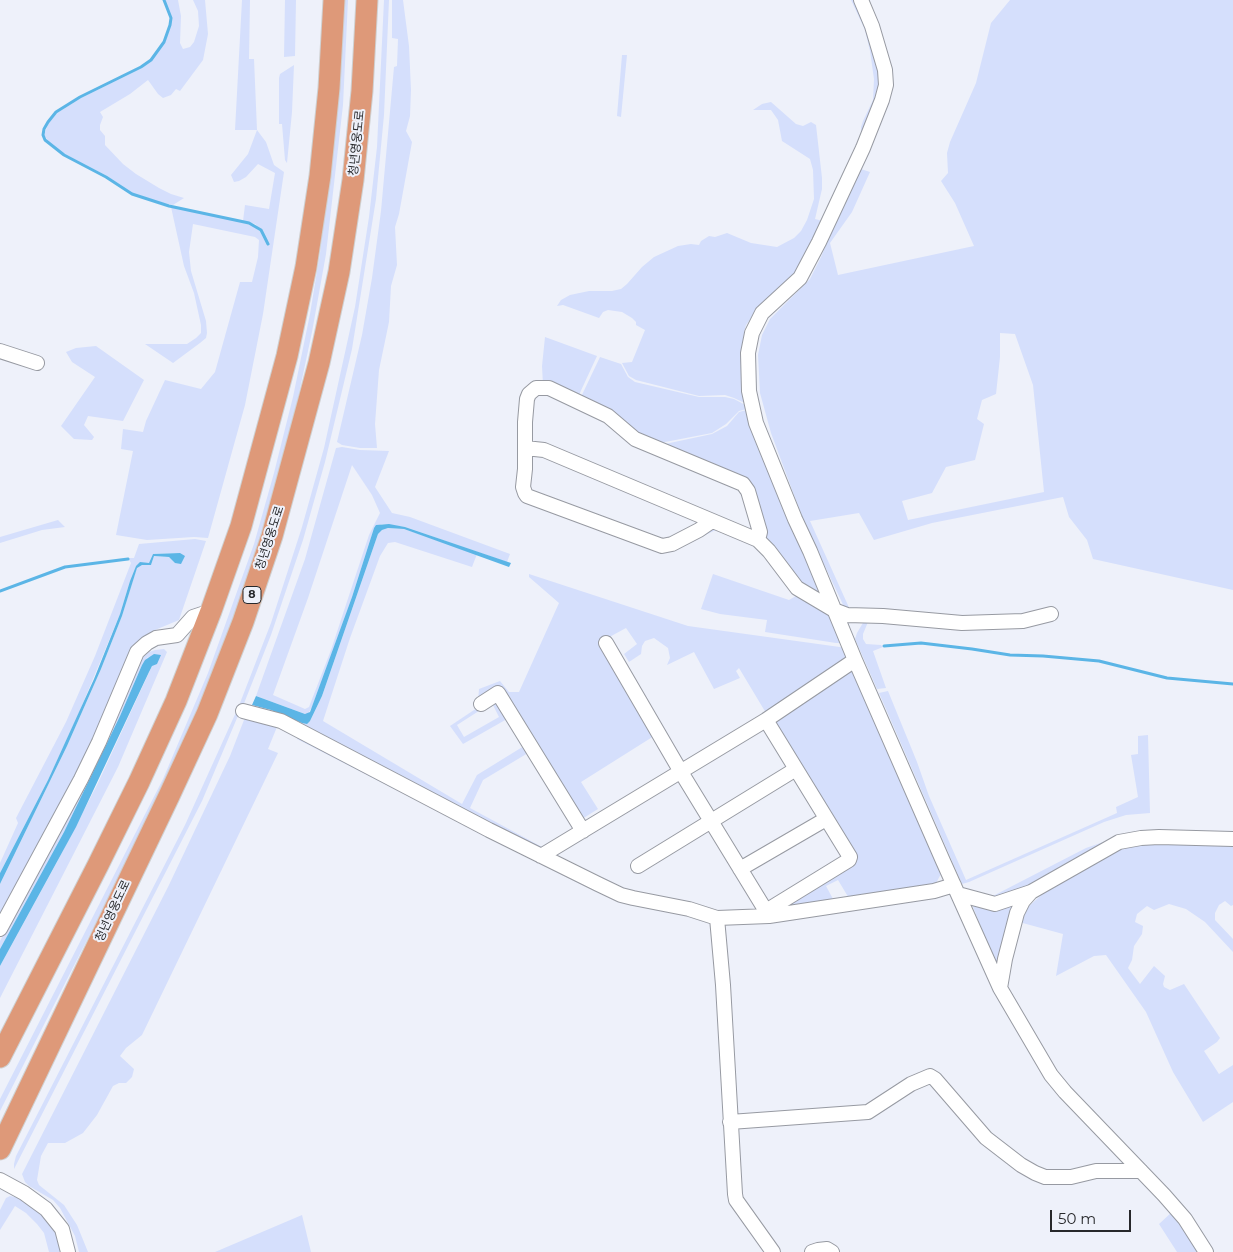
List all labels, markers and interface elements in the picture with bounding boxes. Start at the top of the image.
street label: 청년영웅도로 [346,109,368,177]
street label: 청년영웅도로 [253,504,287,572]
road number: 8 [243,586,261,604]
street label: 청년영웅도로 [92,878,134,944]
scale bar [1053,1200,1134,1232]
text: 50 m [1058,1209,1096,1228]

